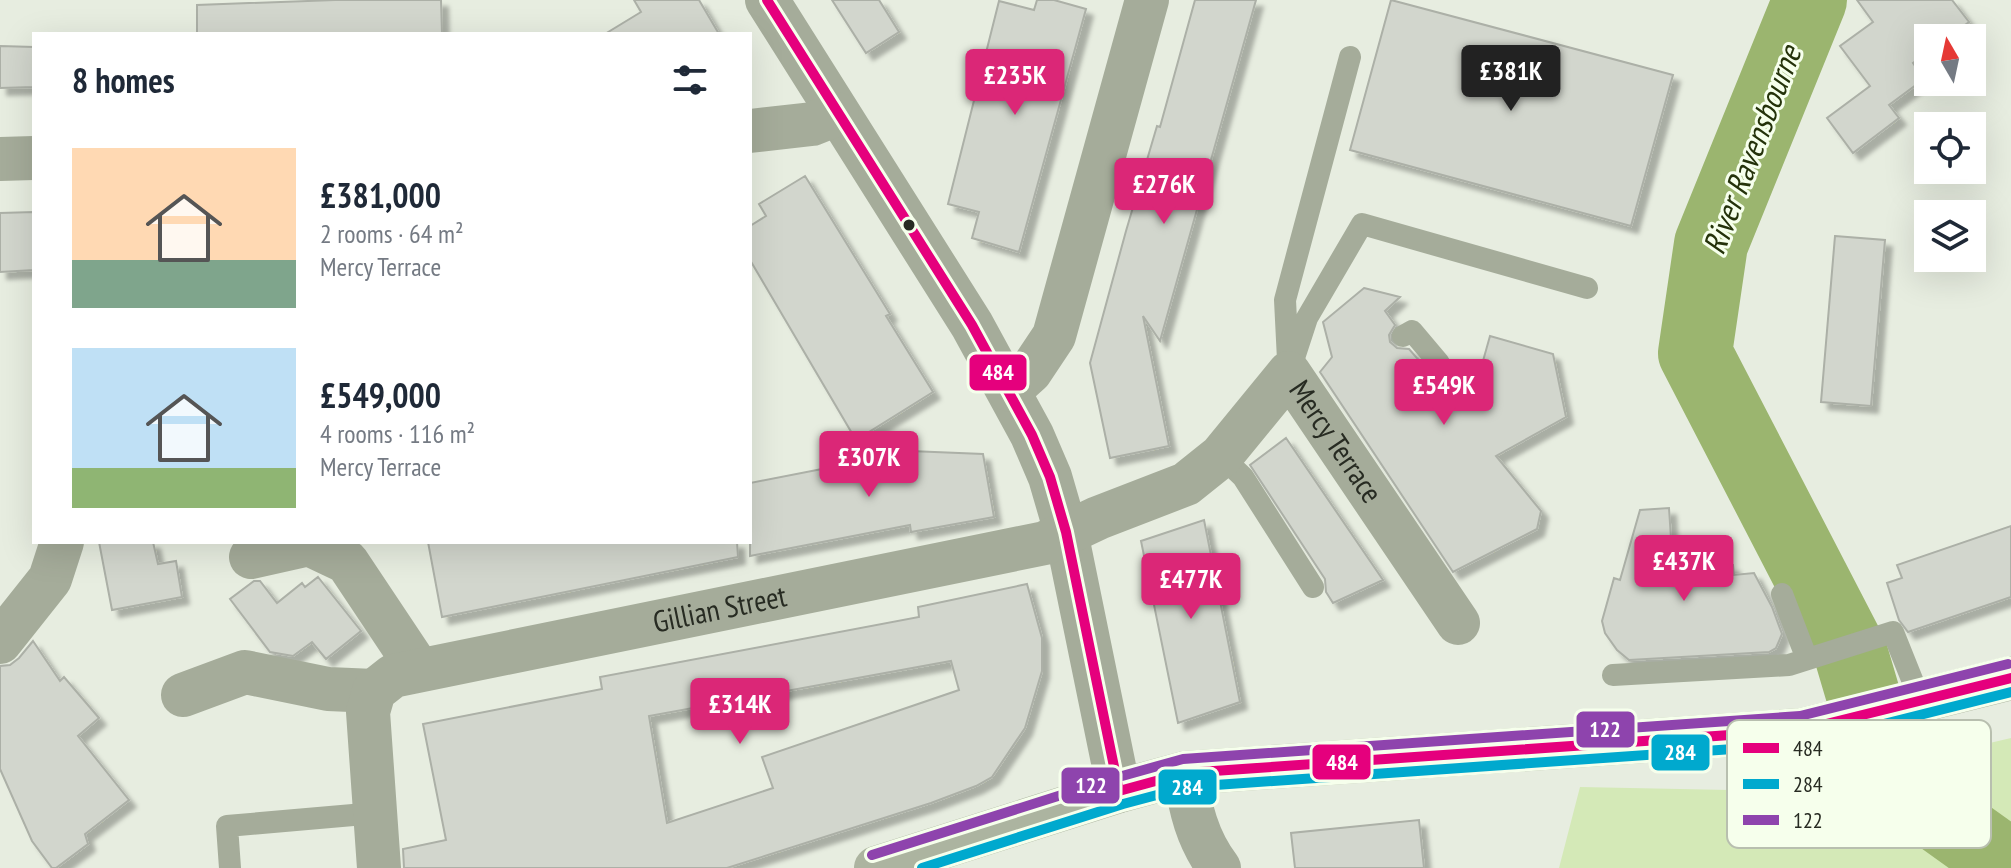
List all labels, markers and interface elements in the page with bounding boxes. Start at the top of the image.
north arrow [1914,24,1986,96]
map controls [1914,24,1986,272]
water label: River Ravensbourne [1692,38,1811,260]
pin: £381K [1455,45,1567,113]
pin: £235K [959,49,1071,117]
text: £381K [1479,54,1543,87]
text: 8 homes [72,58,175,102]
icon: filters [668,58,712,102]
text: £235K [983,58,1047,91]
button: locate [1914,112,1986,184]
pin: £276K [1108,158,1220,226]
text: £276K [1132,167,1196,200]
text: £381,000 [320,173,441,217]
icon: home [136,180,232,276]
button: layers [1914,200,1986,272]
text: 2 rooms · 64 m² [320,217,464,250]
unlabelled marker [901,217,917,233]
text: Mercy Terrace [320,250,441,283]
line badge: 484 [968,353,1028,392]
text: 484 [982,358,1014,386]
pin: £549K [1388,359,1500,427]
text: £549K [1412,368,1476,401]
street label: Mercy Terrace [1281,372,1392,510]
text: £549,000 [320,373,441,417]
icon: home [136,380,232,476]
text: 4 rooms · 116 m² [320,417,475,450]
pin: £307K [813,431,925,499]
text: £307K [837,440,901,473]
text: Mercy Terrace [320,450,441,483]
pin: £437K [1628,535,1740,603]
text: £437K [1652,544,1716,577]
pin: £477K [1135,553,1247,621]
text: £477K [1159,562,1223,595]
street label: Gillian Street [649,575,791,641]
pin: £314K [684,678,796,746]
text: £314K [708,687,772,720]
line badge: 122 [1575,710,1636,749]
text: 122 [1589,715,1621,743]
legend [1727,720,1991,848]
line badge: 284 [1650,733,1711,772]
text: 484 [1793,734,1823,762]
text: 284 [1664,738,1696,766]
line badge: 484 [1311,743,1372,781]
text: 484 [1326,748,1358,776]
line badge: 122 [1060,766,1121,805]
line badge: 284 [1157,768,1218,806]
text: 284 [1793,770,1823,798]
text: 122 [1075,771,1107,799]
text: 284 [1171,773,1203,801]
text: 122 [1793,806,1823,834]

